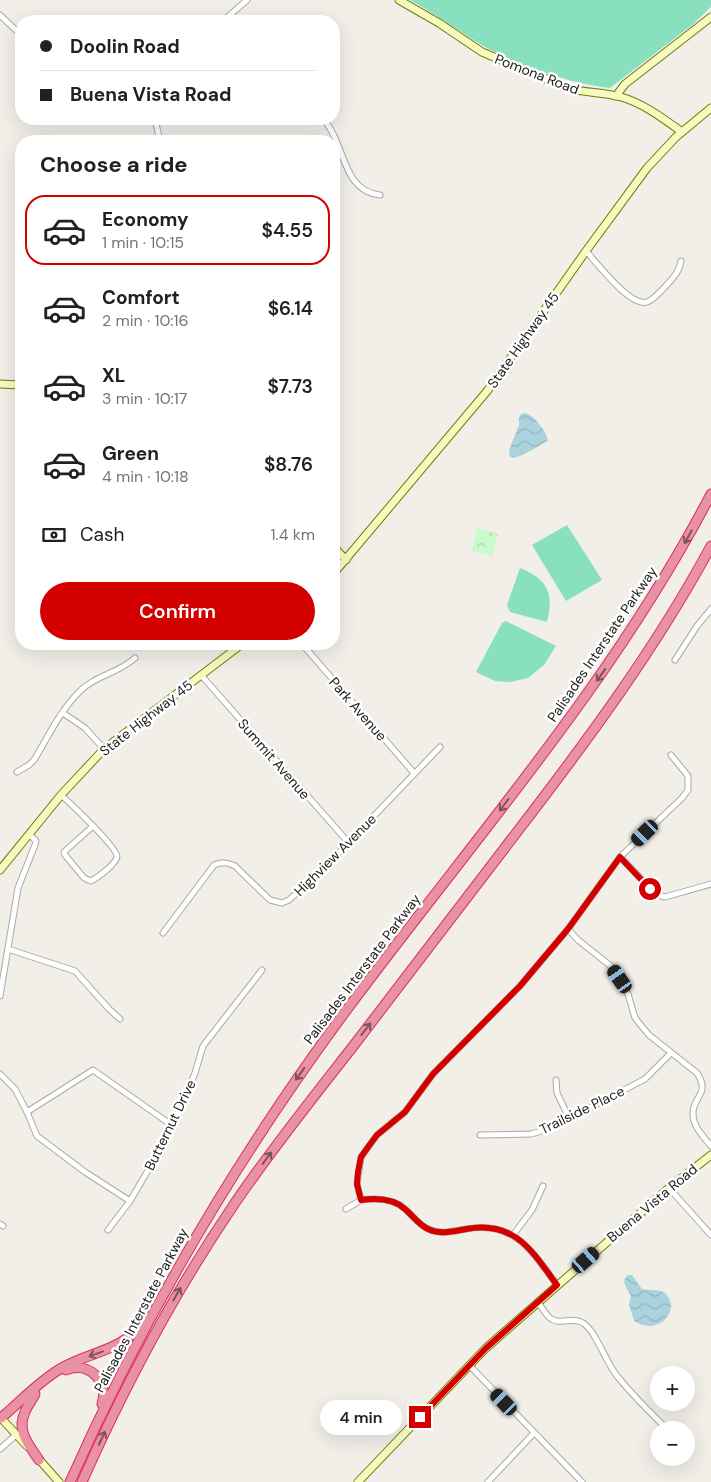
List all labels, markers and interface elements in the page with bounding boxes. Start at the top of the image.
text: Doolin Road [70,34,180,59]
street label: Pomona Road [492,50,582,98]
text: Buena Vista Road [70,82,231,107]
text: Choose a ride [40,150,188,179]
text: Economy [102,207,189,232]
icon: car [42,208,87,253]
text: $4.55 [262,218,313,243]
text: 1 min · 10:15 [102,232,184,253]
text: Comfort [102,285,180,310]
icon: car [42,286,87,331]
street label: State Highway 45 [483,288,563,392]
text: $6.14 [268,296,313,321]
text: 2 min · 10:16 [102,310,189,331]
text: XL [102,363,125,388]
icon: car [42,364,87,409]
text: $7.73 [267,374,313,399]
text: 3 min · 10:17 [102,388,187,409]
text: Green [102,441,159,466]
icon: car [42,442,87,487]
text: $8.76 [264,452,313,477]
text: 4 min · 10:18 [102,466,189,487]
icon: cash [40,521,68,549]
text: Cash [80,522,124,547]
text: 1.4 km [271,524,315,545]
one-way arrow [683,530,693,545]
street label: Palisades Interstate Parkway [543,563,661,725]
button: Confirm [40,582,315,640]
one-way arrow [596,667,606,681]
street label: Park Avenue [325,673,391,745]
street label: State Highway 45 [96,676,196,760]
street label: Summit Avenue [234,715,314,803]
one-way arrow [498,798,509,811]
street label: Highview Avenue [290,810,380,900]
car [628,817,661,849]
route start [639,878,661,900]
street label: Palisades Interstate Parkway [300,890,425,1048]
car [605,962,634,996]
one-way arrow [360,1023,371,1036]
one-way arrow [295,1067,305,1081]
street label: Butternut Drive [140,1077,200,1173]
street label: Trailside Place [537,1082,627,1138]
one-way arrow [262,1151,272,1165]
street label: Buena Vista Road [603,1160,701,1246]
street label: Palisades Interstate Parkway [90,1225,192,1395]
car [569,1244,602,1276]
one-way arrow [173,1287,183,1301]
one-way arrow [89,1350,104,1359]
map controls [650,1366,695,1466]
button: + [650,1366,695,1411]
car [488,1386,519,1418]
callout: 4 min [320,1400,402,1434]
route end [409,1406,431,1428]
text: 4 min [340,1407,382,1428]
button: − [650,1421,695,1466]
one-way arrow [98,1431,108,1446]

